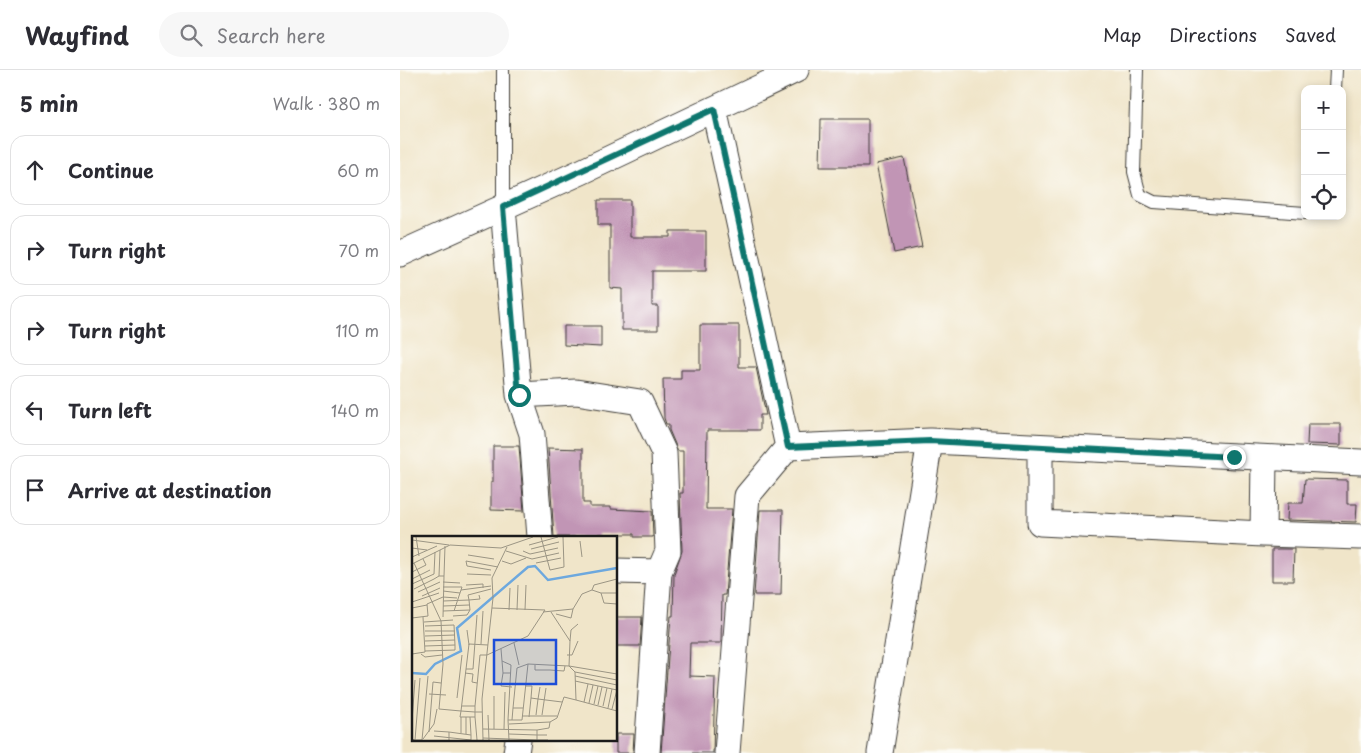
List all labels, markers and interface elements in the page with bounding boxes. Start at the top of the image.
search box [159,12,509,57]
text: Wayfind [25,17,129,53]
icon: search [177,21,205,49]
text: Search here [217,21,325,49]
text: Map [1103,21,1141,48]
text: Directions [1169,21,1257,48]
text: Saved [1285,21,1336,48]
map controls [1301,85,1346,220]
button: + [1301,85,1346,130]
text: 5 min [20,87,78,119]
text: Walk · 380 m [273,91,380,115]
button: − [1301,130,1346,175]
icon: ahead [21,156,49,184]
text: Continue [68,156,154,184]
text: 60 m [337,158,379,182]
button: locate [1301,175,1346,220]
icon: right [21,236,49,264]
text: Turn right [68,236,166,264]
text: 70 m [339,238,379,262]
icon: right [21,316,49,344]
text: Turn right [68,316,166,344]
text: 110 m [336,318,379,342]
route start [508,384,531,407]
icon: left [21,396,49,424]
text: Turn left [68,396,152,424]
text: 140 m [331,398,379,422]
route end [1223,446,1246,469]
icon: arrive [21,476,49,504]
text: Arrive at destination [68,476,272,504]
inset map [412,536,618,740]

